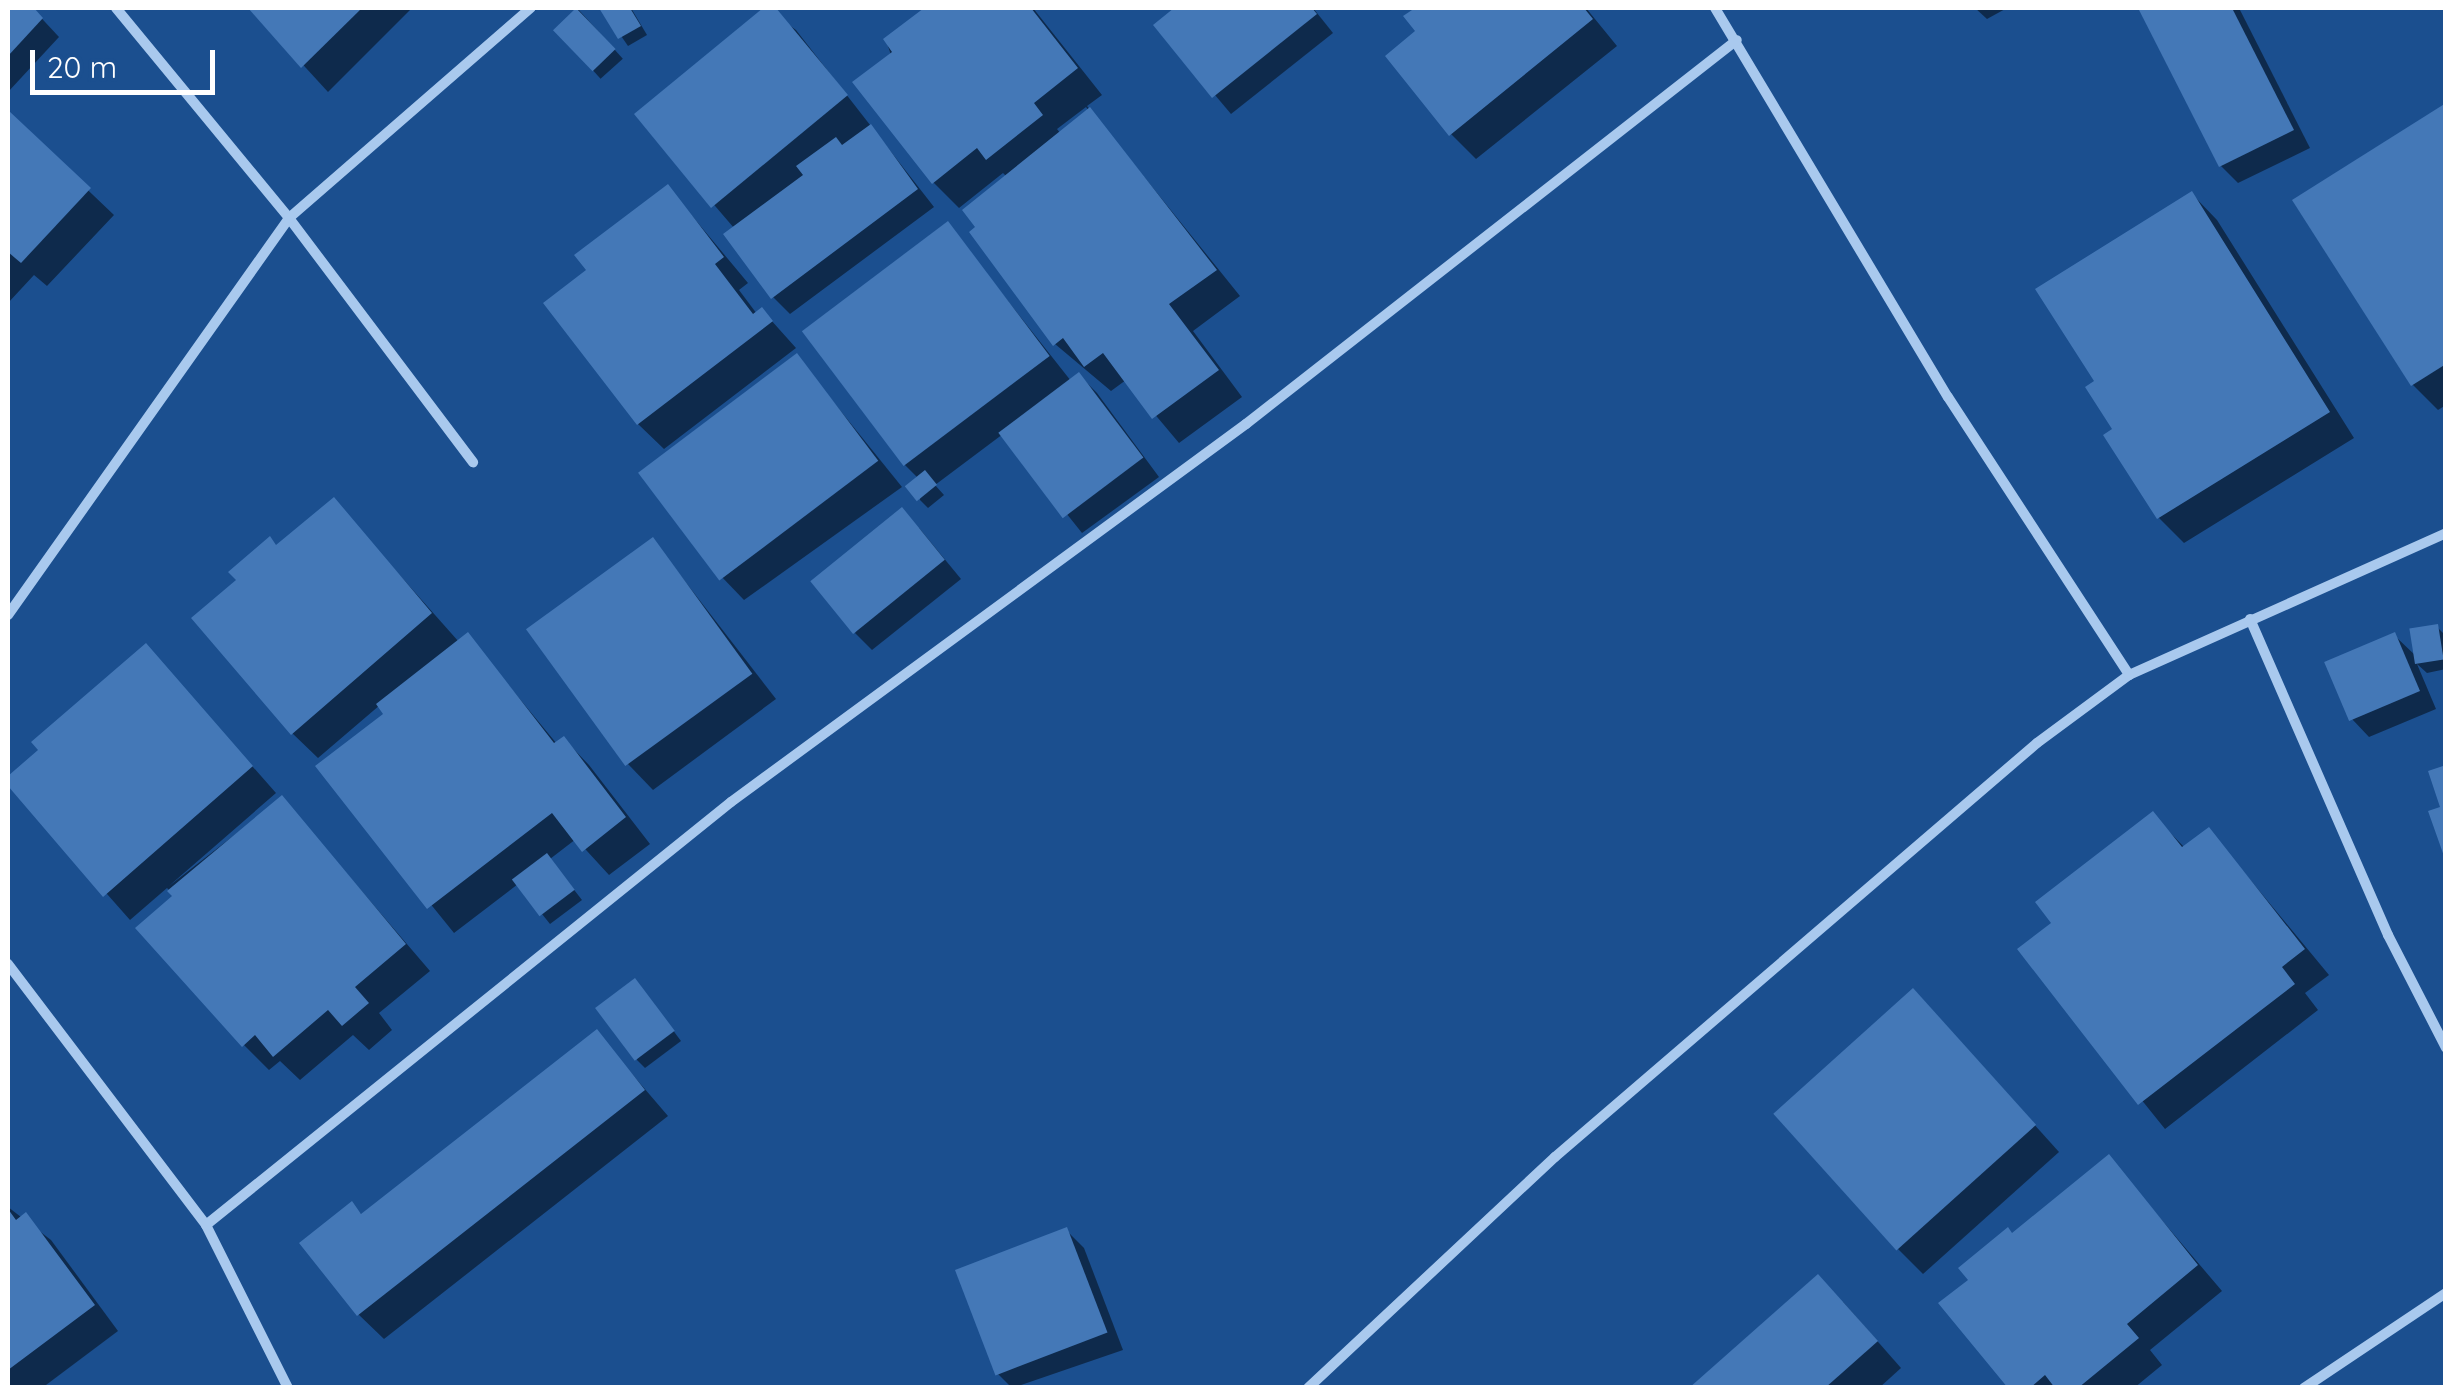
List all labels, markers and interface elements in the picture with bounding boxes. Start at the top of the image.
scale bar [35,30,220,92]
text: 20 m [47,48,117,86]

